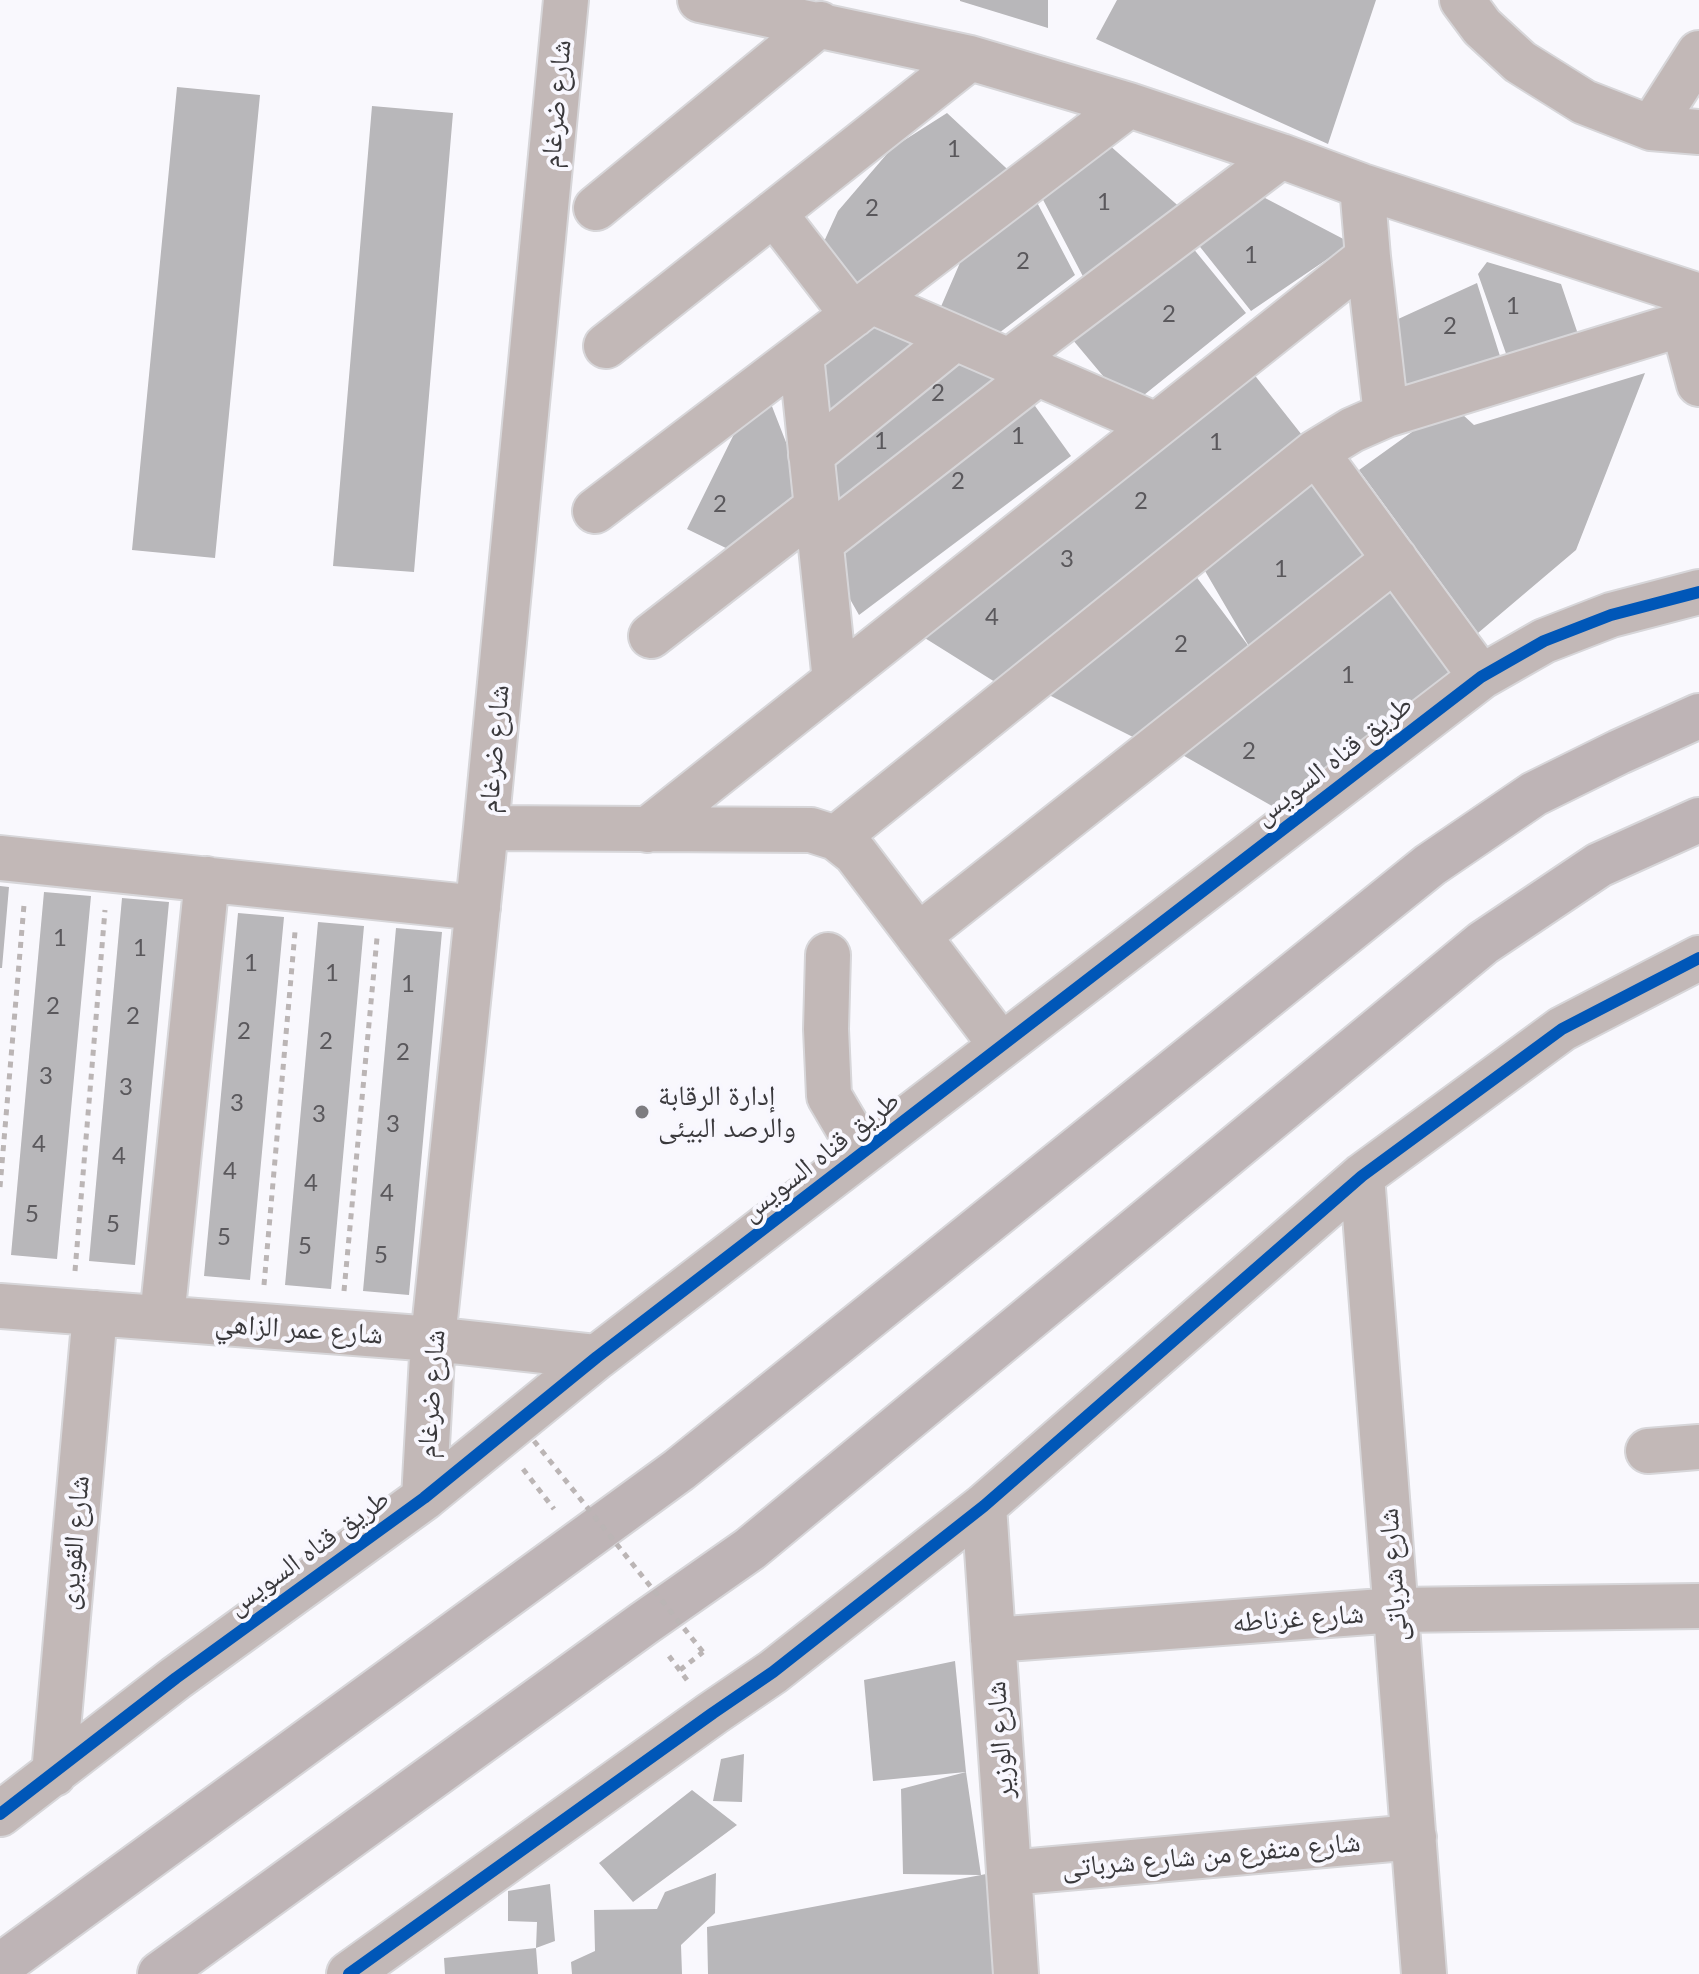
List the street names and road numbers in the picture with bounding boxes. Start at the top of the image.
street label: شارع ضرغام [534,38,578,170]
street label: شارع ضرغام [472,683,516,815]
street label: طريق قناه السويس [1247,688,1419,832]
street label: طريق قناه السويس [734,1084,906,1228]
street label: شارع عمر الزاهي [214,1306,384,1352]
street label: شارع ضرغام [410,1329,452,1459]
street label: شارع القويرى [51,1474,97,1612]
street label: طريق قناه السويس [220,1482,396,1622]
street label: شارع شرباتى [1372,1507,1414,1643]
street label: شارع غرناطه [1231,1597,1365,1639]
street label: شارع الوزير [979,1680,1021,1800]
street label: شارع متفرع من شارع شرباتى [1060,1825,1362,1885]

